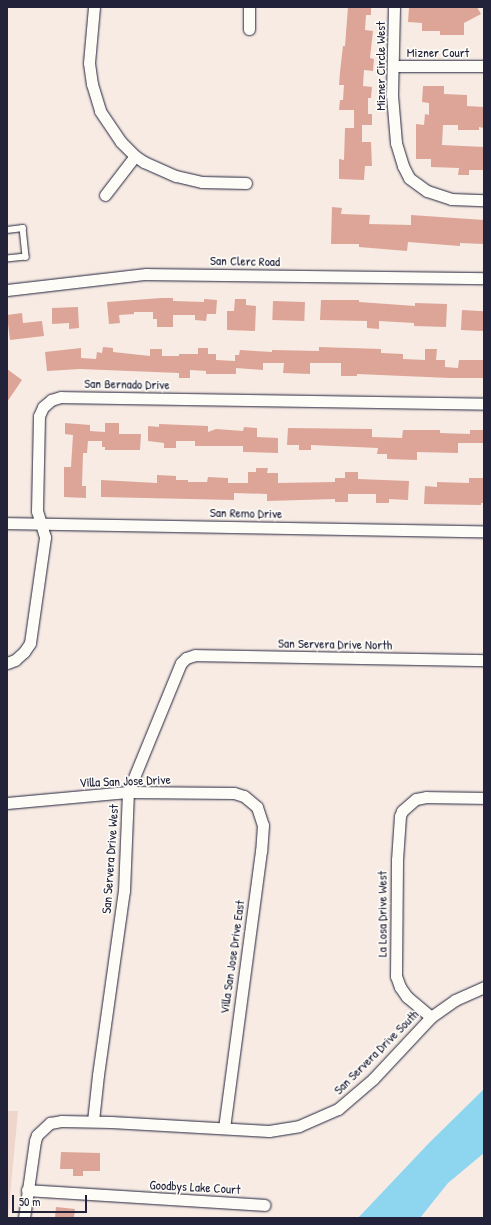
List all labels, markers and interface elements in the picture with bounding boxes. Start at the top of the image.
street label: Mizner Circle West [372,21,388,111]
street label: Mizner Court [407,44,469,60]
street label: San Clerc Road [210,253,280,269]
street label: San Bernado Drive [84,375,170,393]
street label: San Remo Drive [210,505,282,521]
street label: San Servera Drive North [278,635,392,653]
street label: Villa San Jose Drive [79,772,171,790]
street label: San Servera Drive West [98,804,122,914]
street label: La Losa Drive West [374,871,390,957]
street label: Villa San Jose Drive East [216,899,248,1015]
street label: San Servera Drive South [330,1006,422,1098]
street label: Goodbys Lake Court [149,1177,241,1197]
scale bar [14,1187,89,1213]
text: 50 m [19,1193,40,1210]

